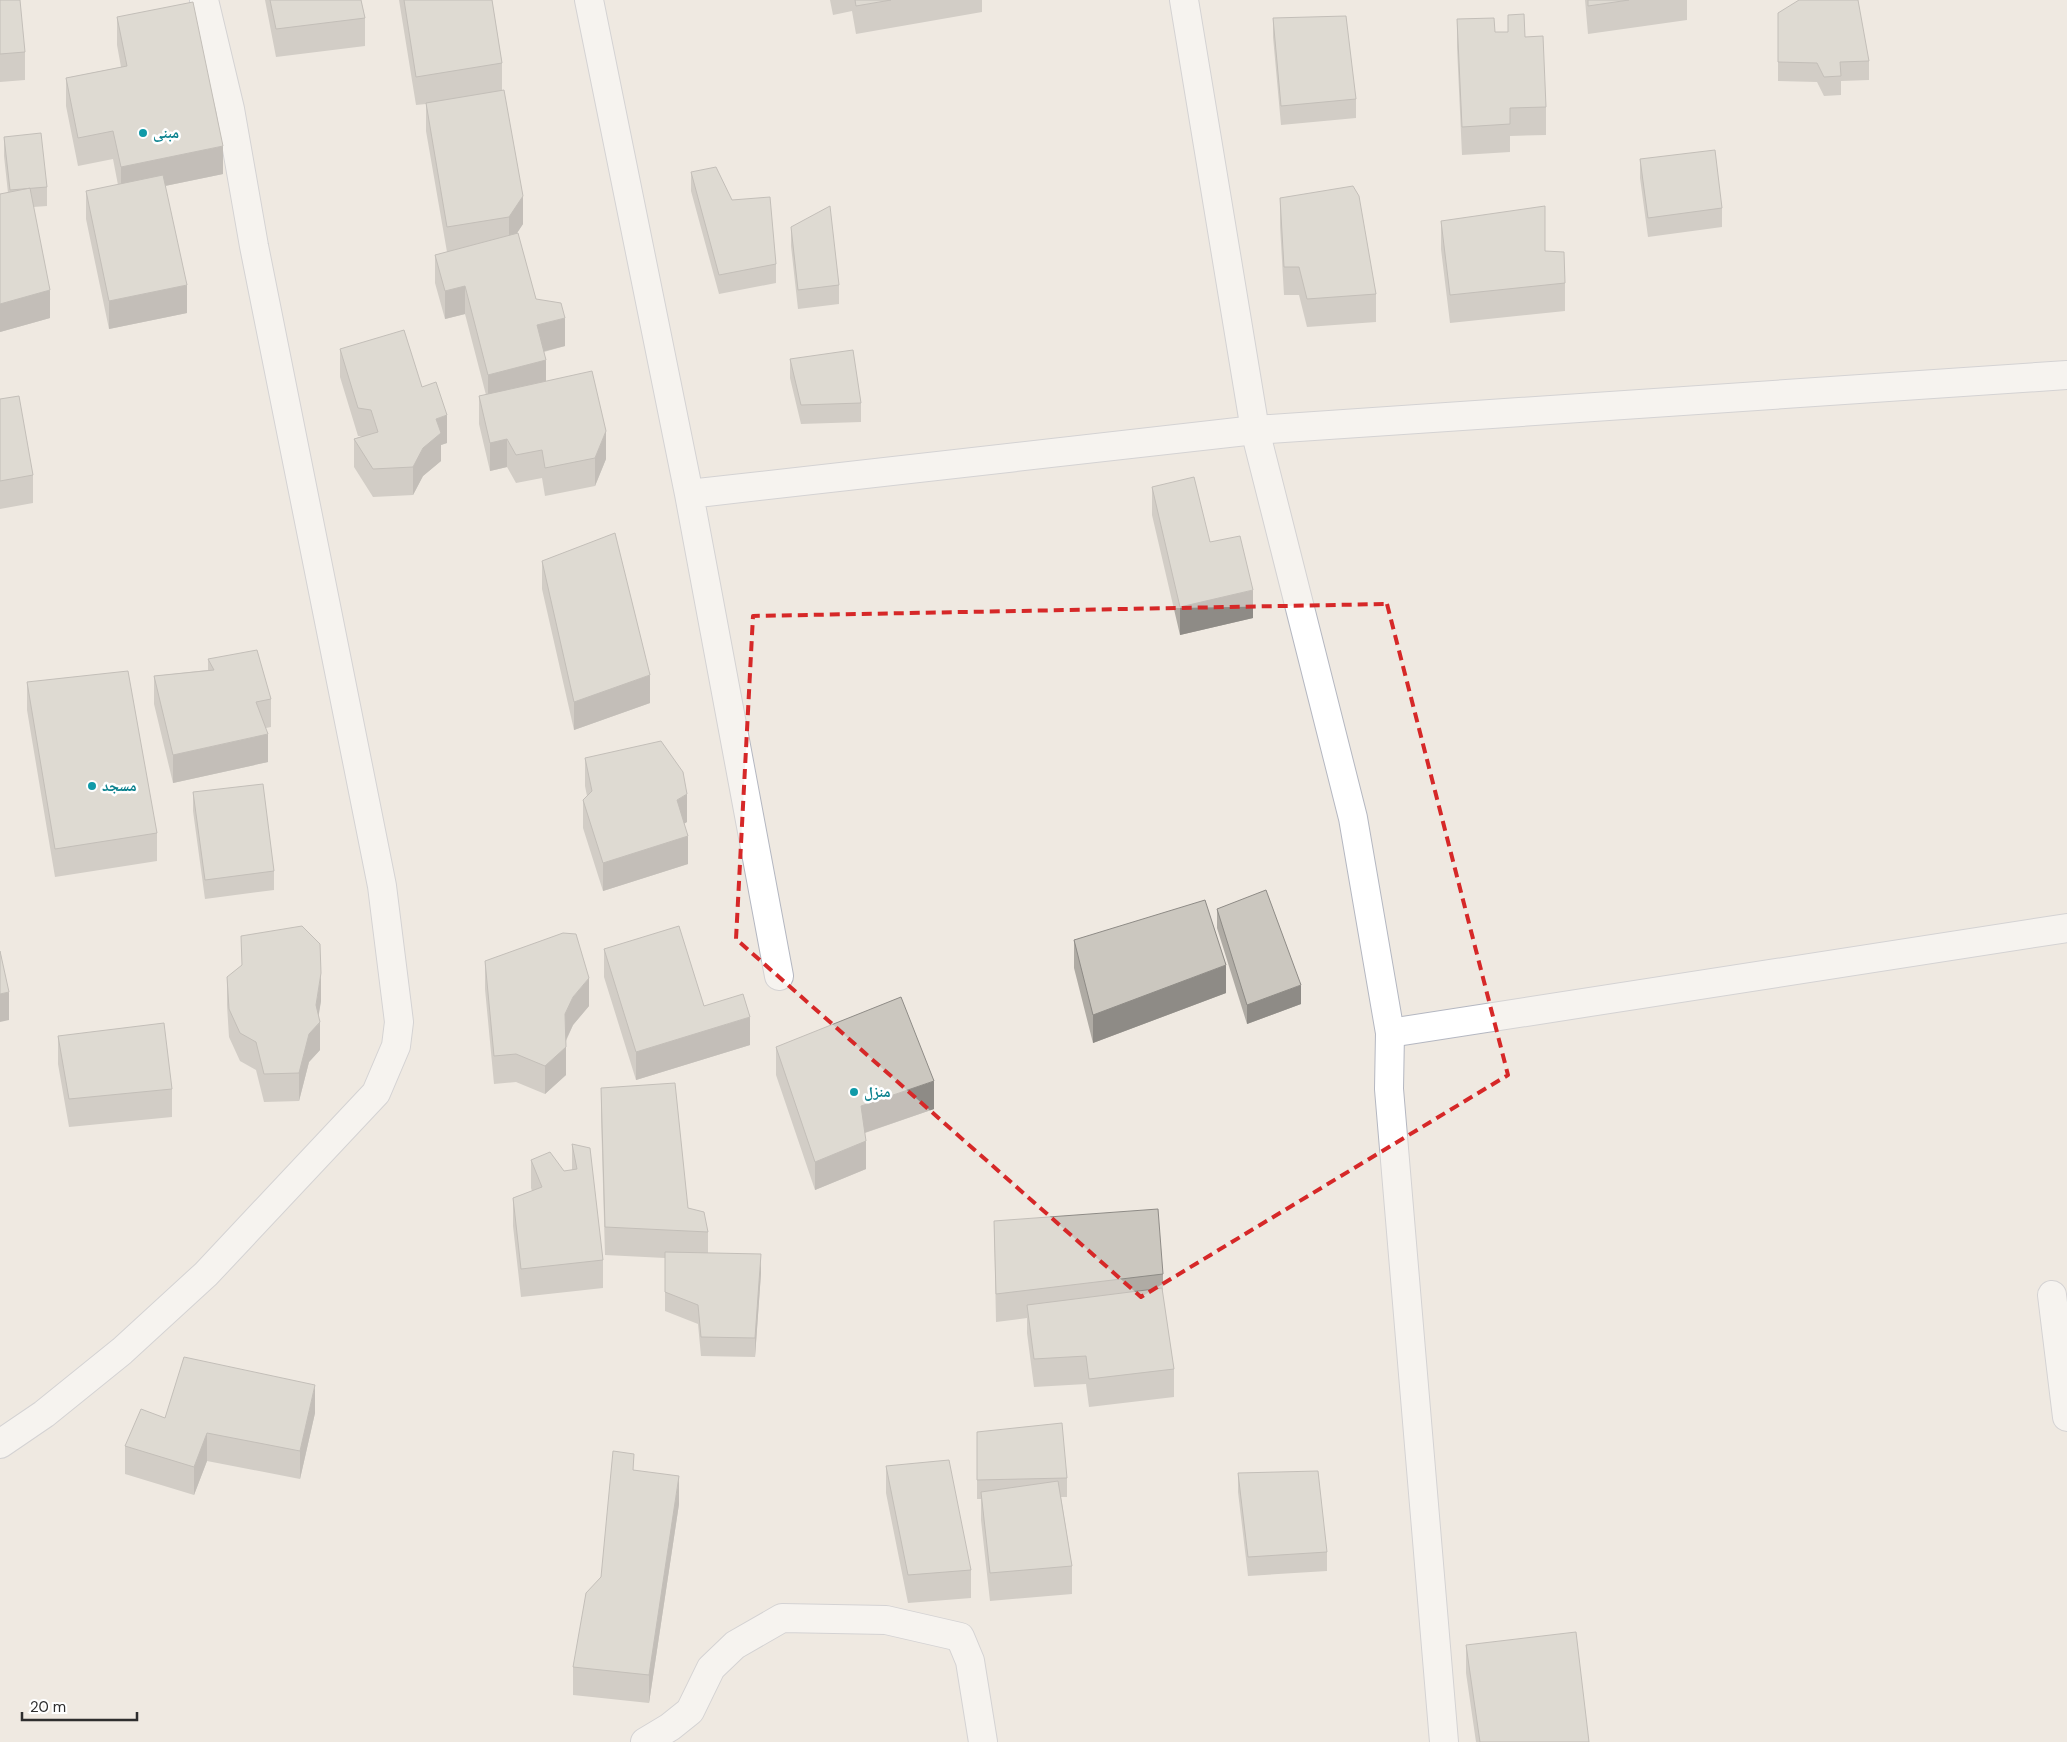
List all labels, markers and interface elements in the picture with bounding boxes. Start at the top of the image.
place label: مبنى [153,123,179,143]
marker: مبنى [137,127,149,139]
place label: مسجد [102,776,137,796]
marker: مسجد [86,780,98,792]
place label: منزل [864,1082,891,1102]
marker: منزل [848,1086,860,1098]
scale bar [22,1690,138,1722]
text: 20 m [30,1697,66,1717]

